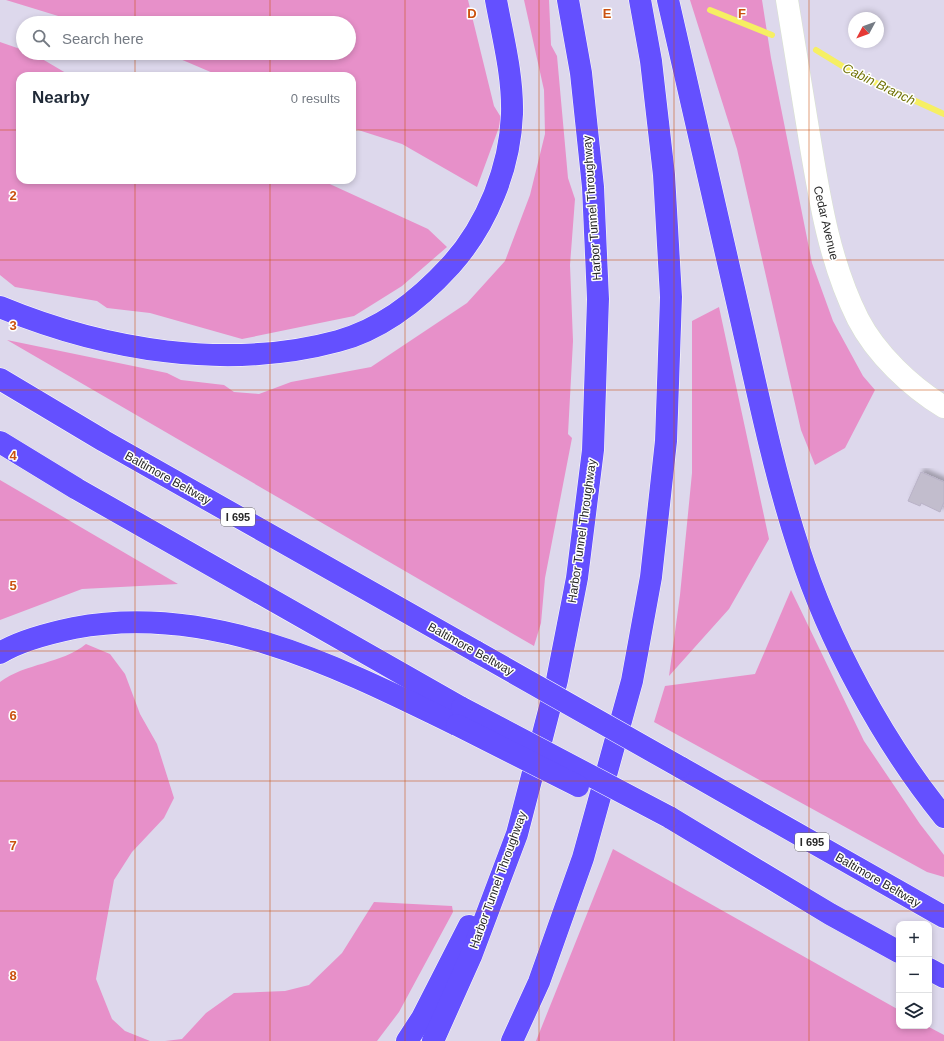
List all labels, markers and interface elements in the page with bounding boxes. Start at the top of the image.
text: D [467,6,477,21]
text: E [603,6,612,21]
text: F [738,6,746,21]
north arrow [848,12,884,48]
search box [16,16,356,60]
icon: search [30,27,52,49]
text: Search here [62,30,144,47]
water label: Cabin Branch [840,60,918,108]
text: Nearby [32,88,90,107]
text: 0 results [291,91,340,106]
street label: Harbor Tunnel Throughway [580,135,604,281]
street label: Cedar Avenue [811,184,841,262]
text: 2 [9,188,17,203]
text: 3 [9,318,17,333]
text: 4 [9,448,17,463]
street label: Baltimore Beltway [123,449,213,507]
street label: Harbor Tunnel Throughway [565,458,599,604]
road number: I 695 [221,508,255,526]
text: 5 [9,578,17,593]
street label: Baltimore Beltway [426,620,516,678]
text: 6 [9,708,17,723]
street label: Harbor Tunnel Throughway [467,809,529,951]
road number: I 695 [795,833,829,851]
text: 7 [9,838,17,853]
street label: Baltimore Beltway [833,850,923,910]
map controls [896,921,932,1029]
button: + [896,921,932,957]
button: − [896,957,932,993]
text: 8 [9,968,17,983]
button: layers [896,993,932,1029]

